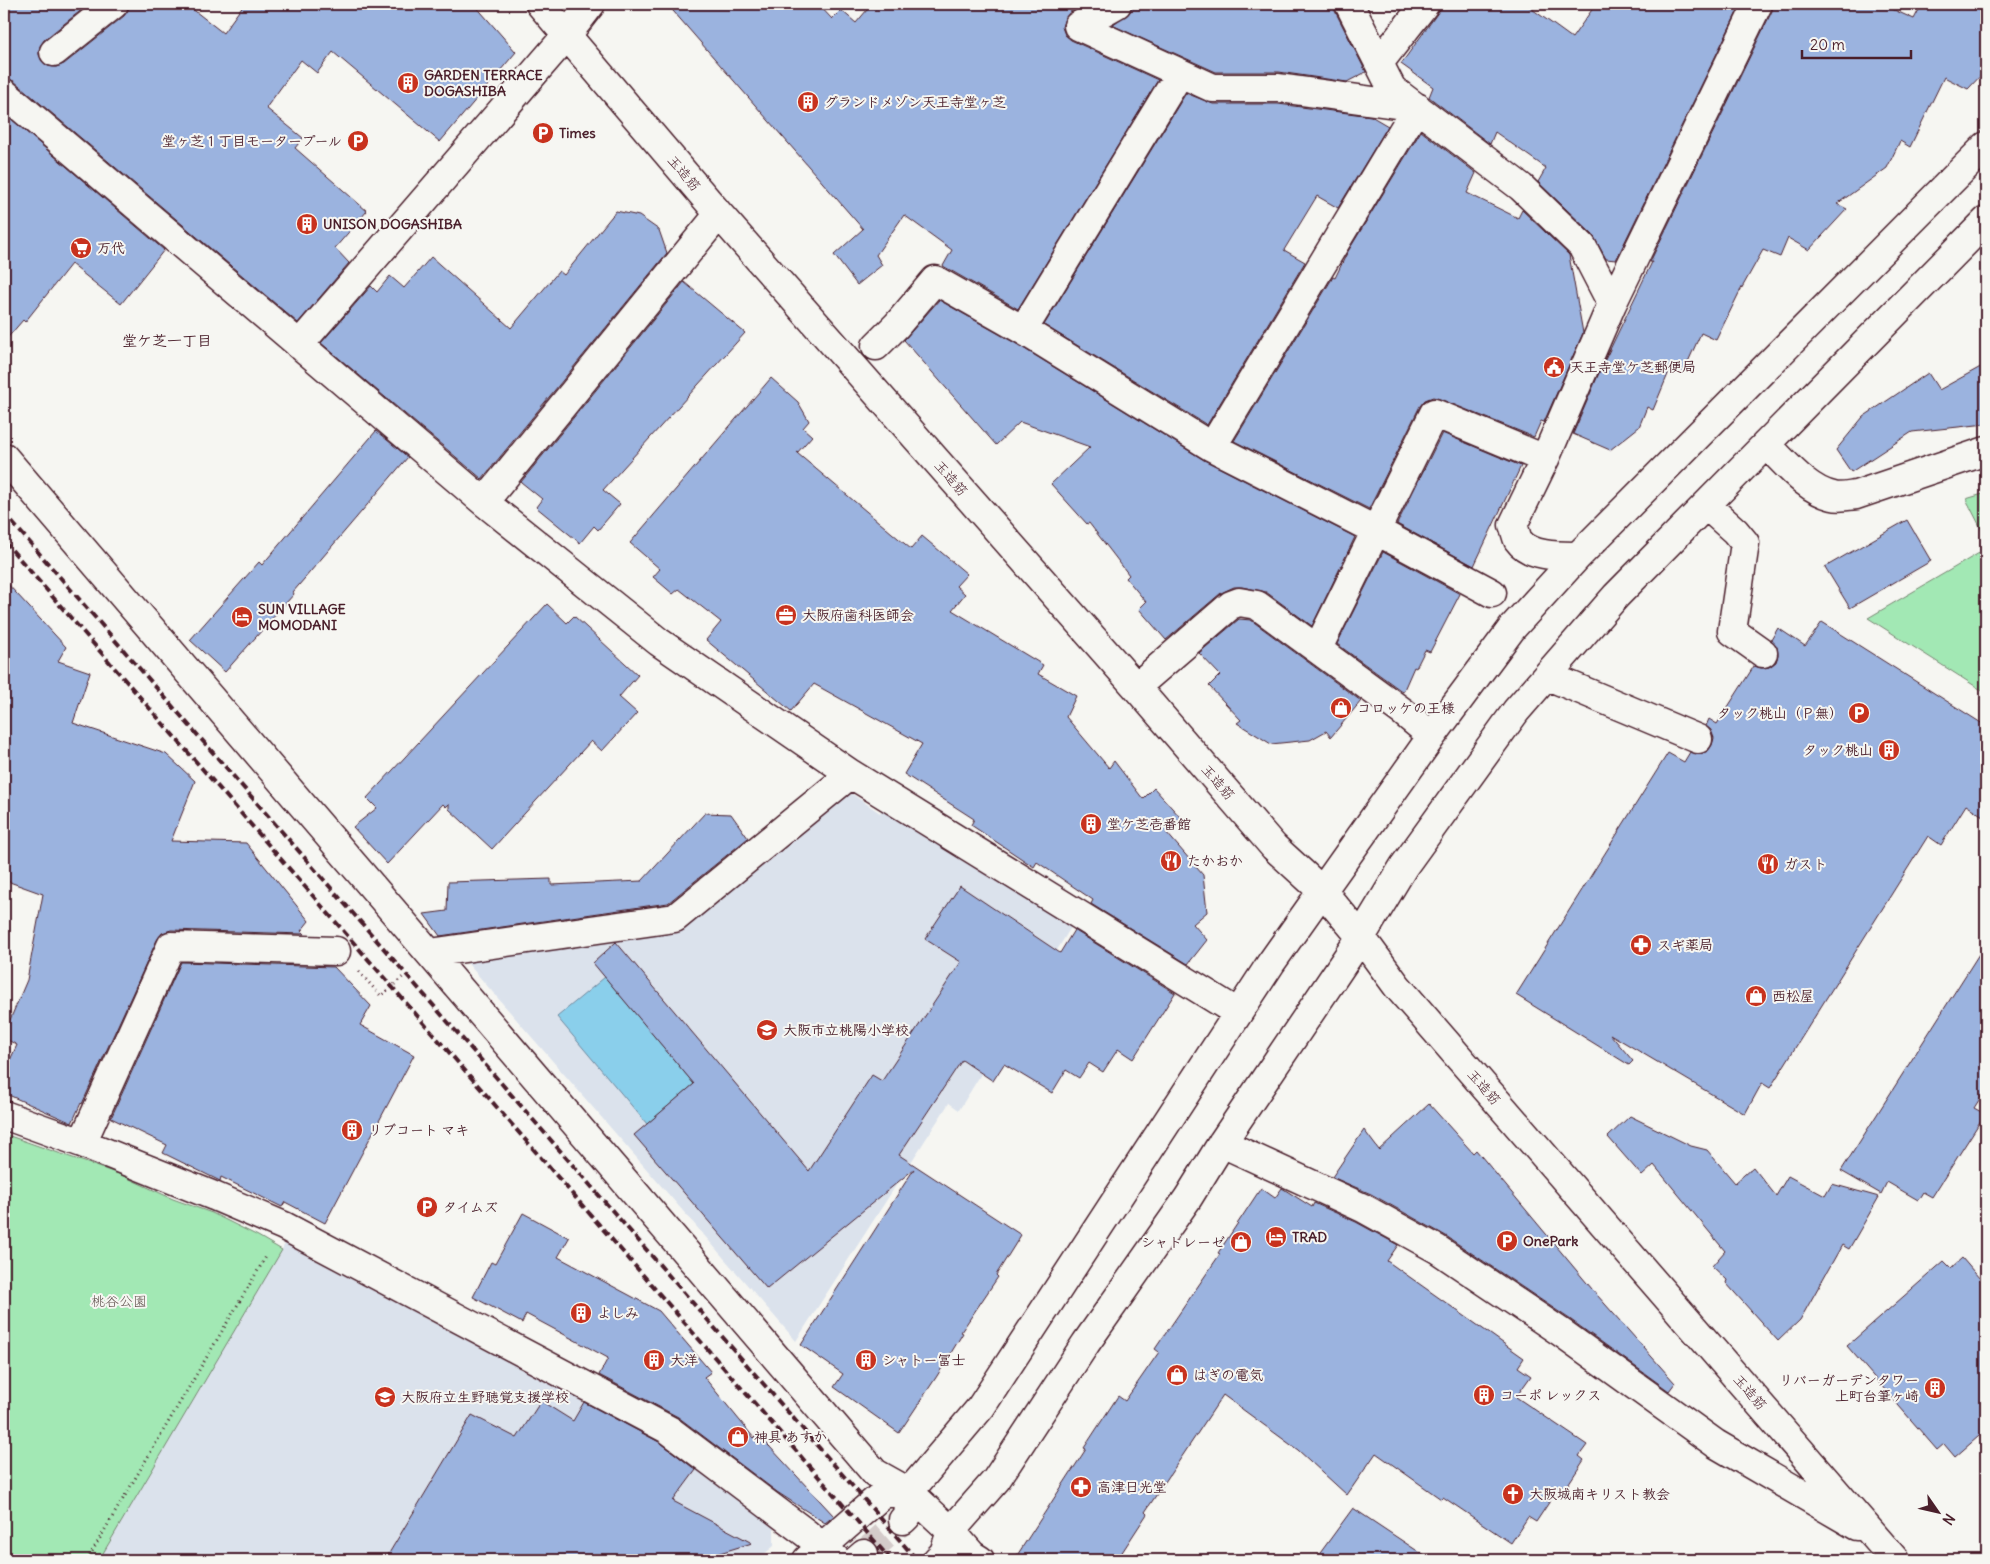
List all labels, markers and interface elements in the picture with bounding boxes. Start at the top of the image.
scale bar [1802,28,1911,60]
text: 20 m [1810,35,1845,54]
place label: GARDEN TERRACE DOGASHIBA [424,66,543,100]
building icon: GARDEN TERRACE DOGASHIBA [396,71,420,95]
building icon: グランドメゾン天王寺堂ヶ芝 [796,90,820,114]
place label: グランドメゾン天王寺堂ヶ芝 [824,93,1006,111]
parking icon: Times [531,121,555,145]
place label: Times [559,124,596,142]
parking icon: 堂ヶ芝１丁目モータープール [346,129,370,153]
place label: 堂ヶ芝１丁目モータープール [162,132,342,150]
street label: 玉造筋 [664,151,704,195]
building icon: UNISON DOGASHIBA [295,212,319,236]
place label: UNISON DOGASHIBA [323,215,462,233]
supermarket icon: 万代 [69,236,93,260]
place label: 万代 [97,239,125,257]
district label: 堂ケ芝一丁目 [122,331,212,350]
public building icon: 天王寺堂ケ芝郵便局 [1542,355,1566,379]
place label: 天王寺堂ケ芝郵便局 [1570,358,1696,376]
street label: 玉造筋 [930,456,972,500]
place label: SUN VILLAGE MOMODANI [258,600,346,634]
office icon: 大阪府歯科医師会 [774,603,798,627]
hotel icon: SUN VILLAGE MOMODANI [230,605,254,629]
place label: 大阪府歯科医師会 [802,606,914,624]
shop icon: コロッケの王様 [1329,696,1353,720]
place label: コロッケの王様 [1357,699,1455,717]
parking icon: タック桃山（Ｐ無） [1847,701,1871,725]
place label: タック桃山（Ｐ無） [1717,704,1843,722]
building icon: タック桃山 [1877,738,1901,762]
place label: タック桃山 [1803,741,1873,759]
street label: 玉造筋 [1197,760,1239,804]
building icon: 堂ケ芝壱番館 [1079,812,1103,836]
place label: 堂ケ芝壱番館 [1107,815,1191,833]
restaurant icon: たかおか [1159,849,1183,873]
place label: たかおか [1187,852,1243,870]
restaurant icon: ガスト [1756,852,1780,876]
place label: ガスト [1784,855,1827,873]
pharmacy icon: スギ薬局 [1629,933,1653,957]
place label: スギ薬局 [1657,936,1713,954]
shop icon: 西松屋 [1744,984,1768,1008]
place label: 西松屋 [1772,987,1814,1005]
school or university icon: 大阪市立桃陽小学校 [755,1018,779,1042]
place label: 大阪市立桃陽小学校 [783,1021,909,1039]
street label: 玉造筋 [1463,1065,1505,1109]
building icon: リブコート マキ [340,1118,364,1142]
place label: リブコート マキ [368,1121,469,1139]
parking icon: タイムズ [415,1195,439,1219]
place label: タイムズ [443,1198,498,1216]
hotel icon: TRAD [1264,1225,1288,1249]
place label: TRAD [1292,1228,1327,1246]
parking icon: OnePark [1495,1229,1519,1253]
shop icon: シャトレーゼ [1229,1230,1253,1254]
place label: OnePark [1523,1232,1578,1250]
place label: シャトレーゼ [1141,1233,1225,1251]
park label: 桃谷公園 [91,1292,147,1310]
building icon: よしみ [569,1301,593,1325]
place label: よしみ [597,1304,639,1322]
building icon: 大洋 [642,1348,666,1372]
building icon: シャトー冨士 [854,1348,878,1372]
place label: 大洋 [670,1351,698,1369]
place label: シャトー冨士 [882,1351,965,1369]
shop icon: はぎの電気 [1165,1363,1189,1387]
place label: はぎの電気 [1193,1366,1263,1384]
street label: 玉造筋 [1729,1370,1771,1414]
place label: リバーガーデンタワー 上町台筆ヶ崎 [1779,1371,1919,1405]
building icon: リバーガーデンタワー 上町台筆ヶ崎 [1923,1376,1947,1400]
building icon: コーポ レックス [1472,1383,1496,1407]
school or university icon: 大阪府立生野聴覚支援学校 [373,1385,397,1409]
place label: コーポ レックス [1500,1386,1601,1404]
place label: 大阪府立生野聴覚支援学校 [401,1388,569,1406]
shop icon: 神具 あすか [726,1425,750,1449]
place label: 神具 あすか [754,1428,827,1446]
pharmacy icon: 高津日光堂 [1069,1475,1093,1499]
place label: 高津日光堂 [1097,1478,1167,1496]
church icon: 大阪城南キリスト教会 [1501,1482,1525,1506]
place label: 大阪城南キリスト教会 [1529,1485,1670,1503]
north arrow [1912,1486,1962,1536]
text: N [1939,1510,1959,1528]

